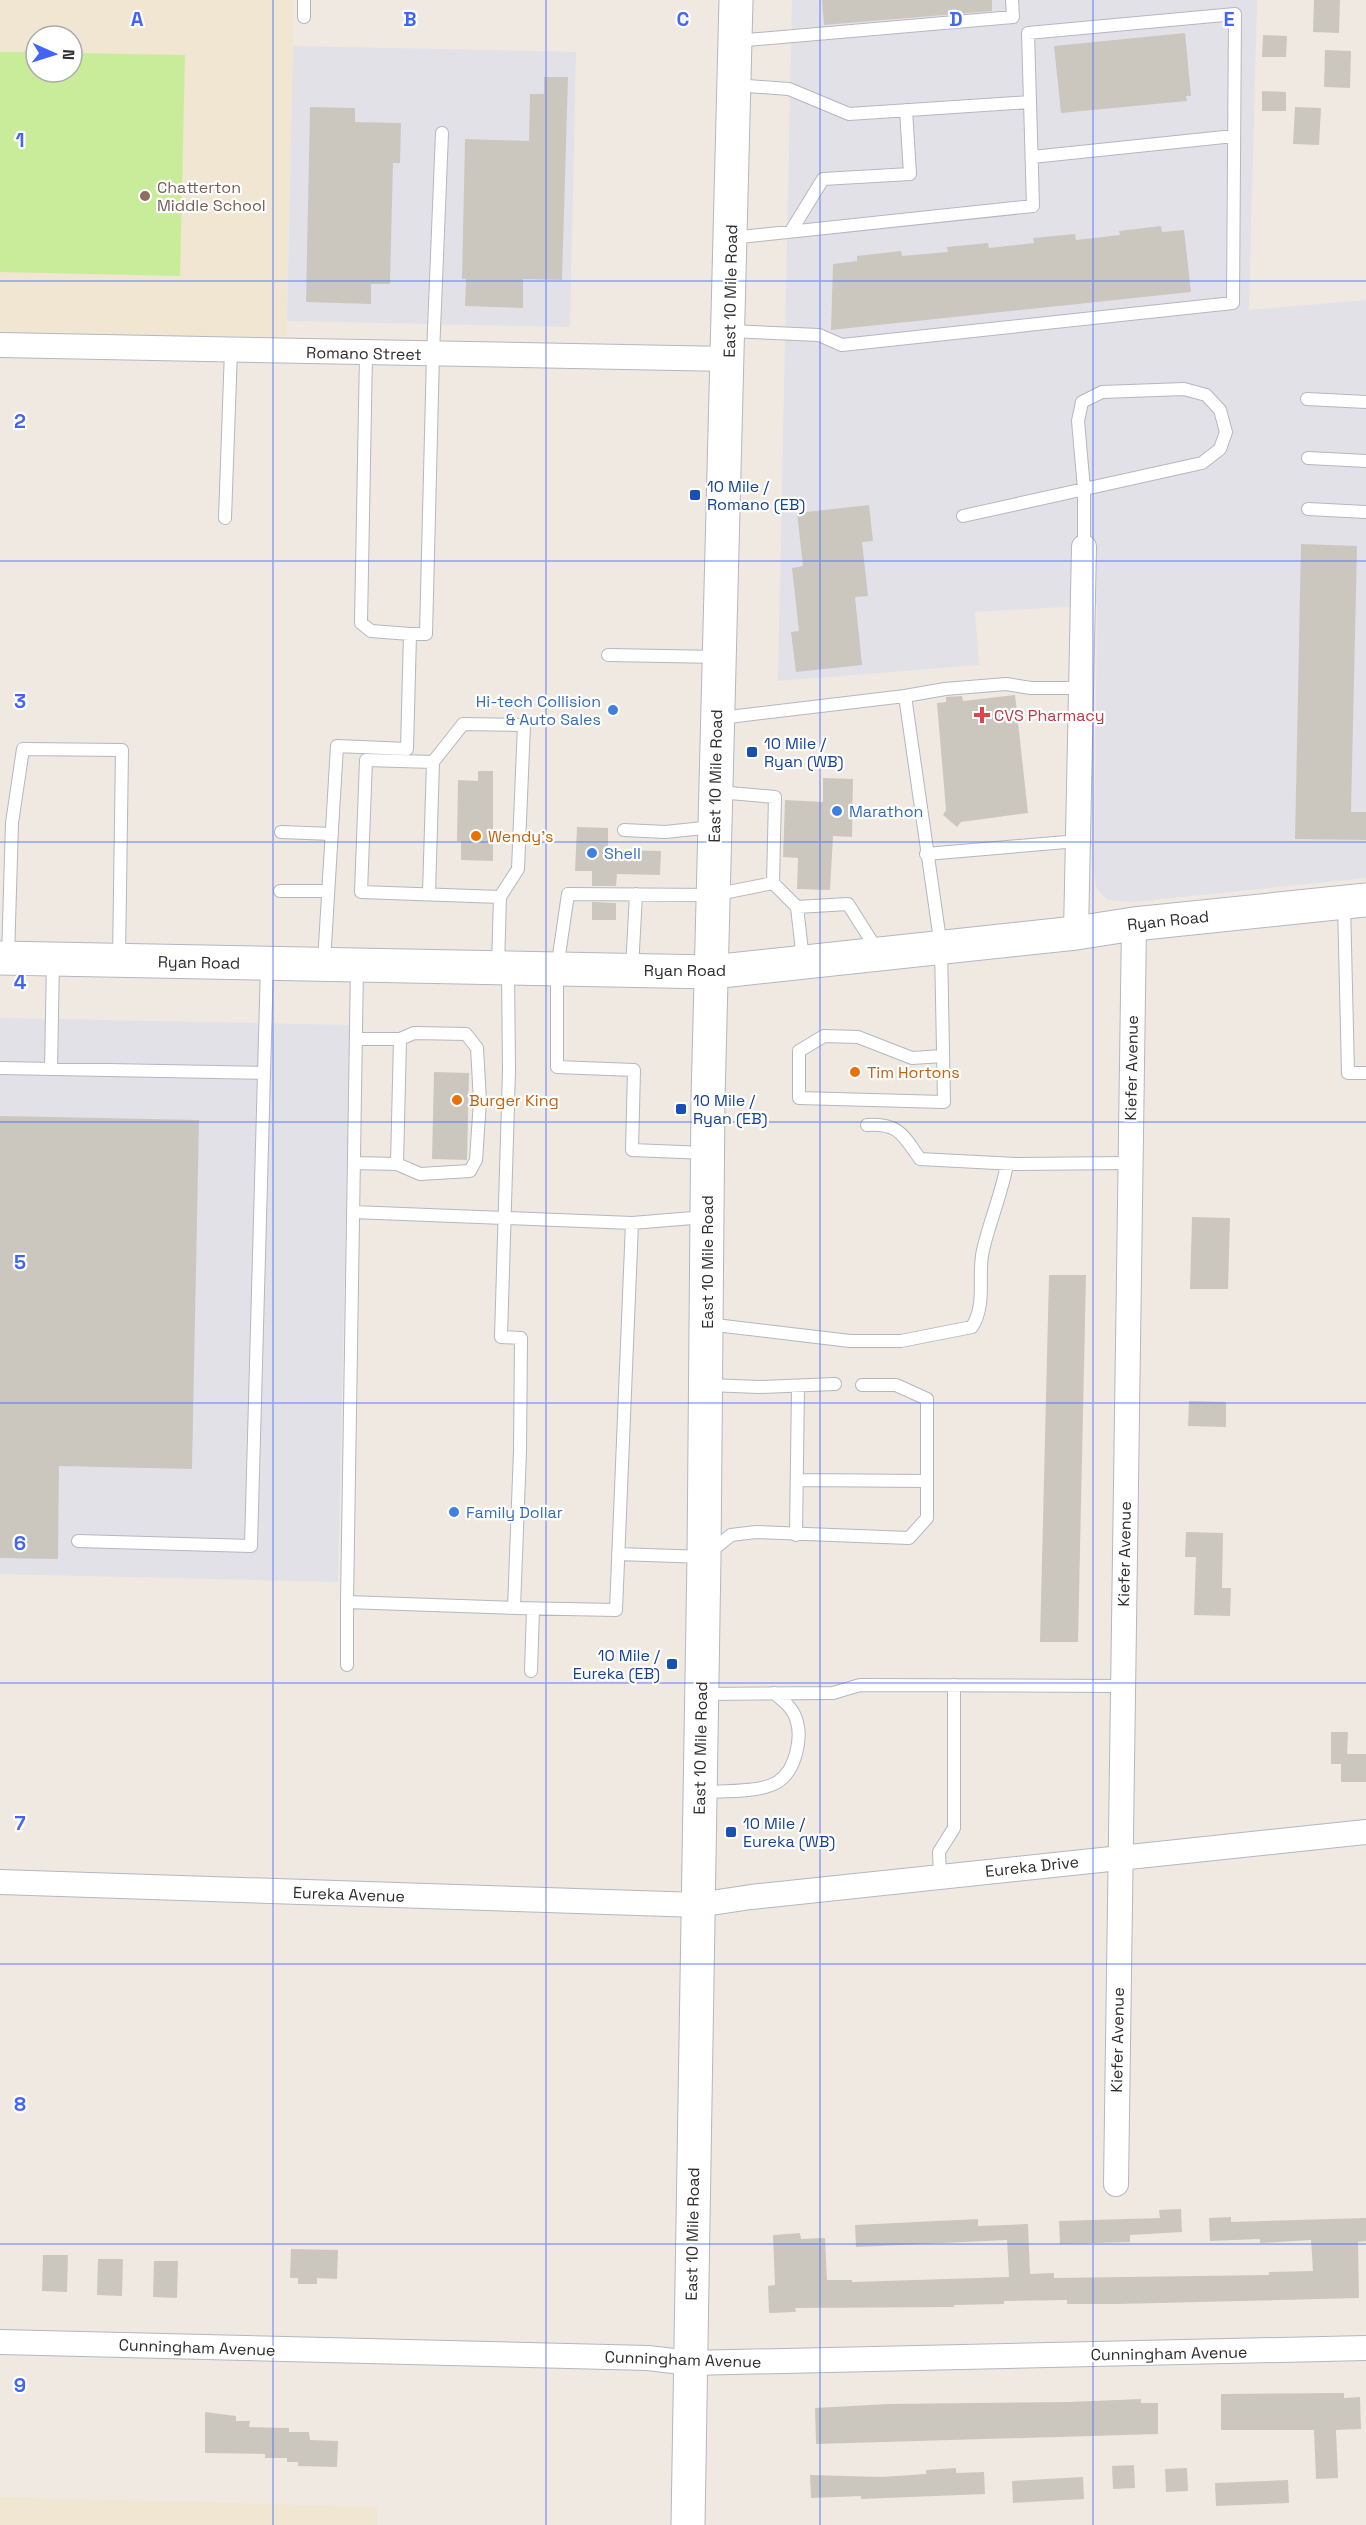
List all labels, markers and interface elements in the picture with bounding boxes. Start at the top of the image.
text: A [131,6,144,32]
text: B [403,6,417,32]
text: C [677,6,690,32]
text: D [949,6,963,32]
text: E [1223,6,1235,32]
north arrow [24,24,84,84]
text: N [58,49,79,61]
text: 1 [15,127,25,153]
place label: Chatterton Middle School [157,177,266,216]
marker: Chatterton Middle School [138,189,152,203]
street label: East 10 Mile Road [719,224,742,358]
street label: Romano Street [306,342,422,365]
text: 2 [14,408,26,434]
place label: 10 Mile / Romano (EB) [707,476,805,515]
marker: 10 Mile / Romano (EB) [688,488,702,502]
text: 3 [14,688,26,714]
place label: Hi-tech Collision & Auto Sales [476,691,601,730]
marker: Hi-tech Collision & Auto Sales [606,703,620,717]
place label: CVS Pharmacy [994,705,1105,726]
marker: CVS Pharmacy [975,708,989,722]
street label: East 10 Mile Road [704,709,727,843]
place label: 10 Mile / Ryan (WB) [764,733,844,772]
marker: 10 Mile / Ryan (WB) [745,745,759,759]
place label: Marathon [849,801,923,822]
marker: Marathon [830,804,844,818]
place label: Wendy's [488,826,554,847]
marker: Wendy's [469,829,483,843]
place label: Shell [604,843,641,864]
marker: Shell [585,846,599,860]
street label: Ryan Road [1126,906,1210,935]
street label: Ryan Road [158,951,240,974]
street label: Ryan Road [644,960,726,981]
text: 4 [14,969,27,995]
street label: Kiefer Avenue [1120,1015,1143,1121]
place label: Tim Hortons [867,1062,960,1083]
marker: Tim Hortons [848,1065,862,1079]
place label: Burger King [469,1090,559,1111]
place label: 10 Mile / Ryan (EB) [693,1090,768,1129]
marker: Burger King [450,1093,464,1107]
marker: 10 Mile / Ryan (EB) [674,1102,688,1116]
street label: East 10 Mile Road [697,1195,718,1329]
text: 5 [14,1249,26,1275]
street label: Kiefer Avenue [1113,1501,1136,1607]
place label: Family Dollar [466,1502,563,1523]
marker: Family Dollar [447,1505,461,1519]
text: 6 [14,1530,26,1556]
place label: 10 Mile / Eureka (EB) [573,1645,660,1684]
marker: 10 Mile / Eureka (EB) [665,1657,679,1671]
street label: East 10 Mile Road [689,1681,712,1815]
text: 7 [14,1810,26,1836]
place label: 10 Mile / Eureka (WB) [743,1813,835,1852]
marker: 10 Mile / Eureka (WB) [724,1825,738,1839]
street label: Eureka Drive [984,1851,1080,1882]
street label: Eureka Avenue [293,1882,405,1907]
street label: Kiefer Avenue [1106,1987,1129,2093]
text: 8 [14,2091,26,2117]
street label: East 10 Mile Road [681,2167,704,2301]
street label: Cunningham Avenue [118,2334,276,2361]
street label: Cunningham Avenue [1090,2342,1248,2365]
street label: Cunningham Avenue [604,2346,762,2373]
text: 9 [14,2372,26,2398]

